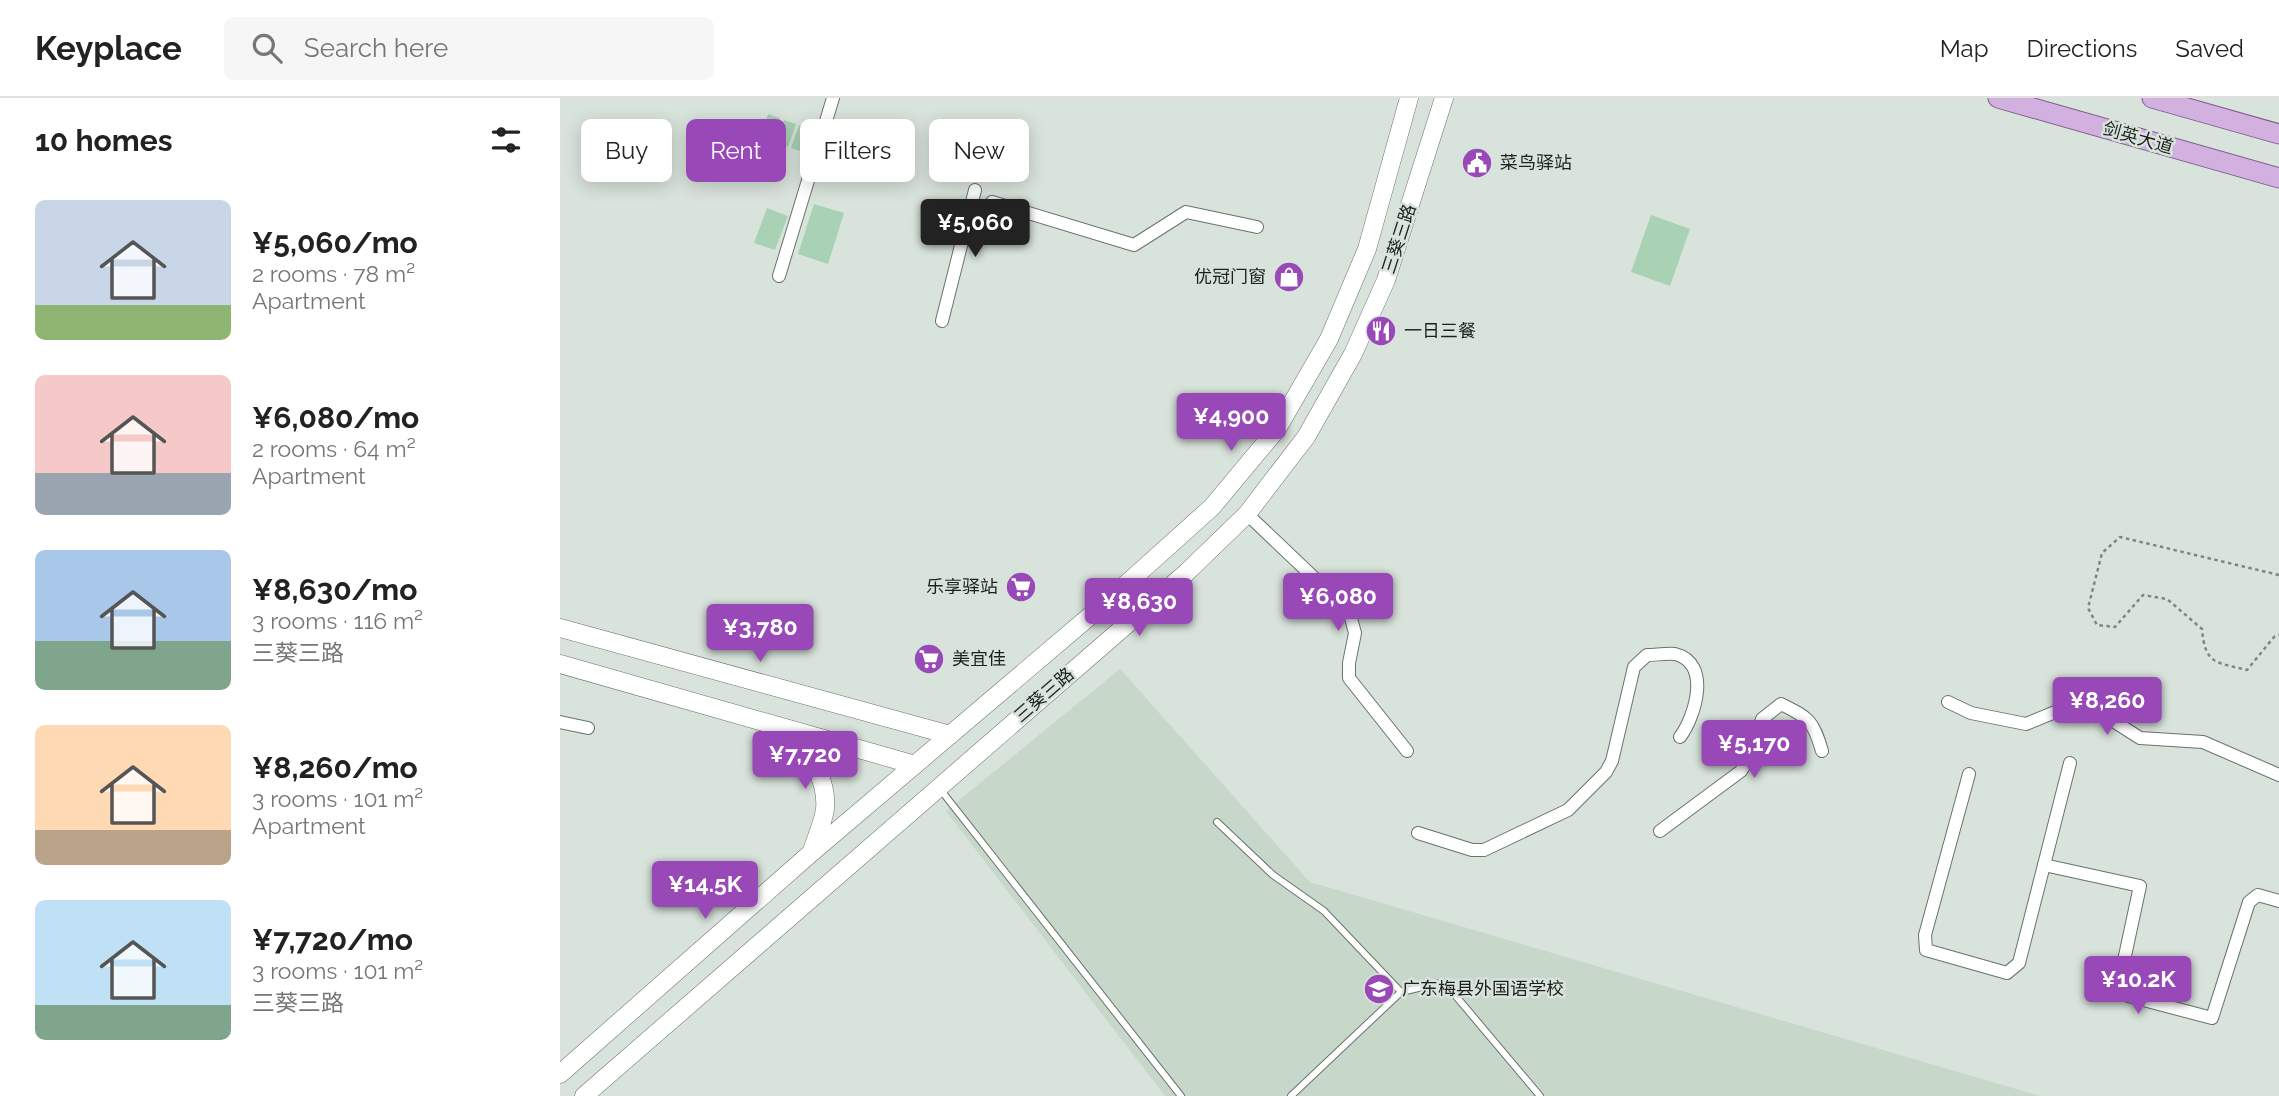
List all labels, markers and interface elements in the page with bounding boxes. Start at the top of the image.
search box [224,17,714,80]
text: Keyplace [35,29,182,68]
icon: search [248,29,286,67]
text: Search here [304,33,448,63]
text: Map [1940,34,1989,63]
text: Directions [2027,34,2137,63]
text: Saved [2175,34,2244,63]
street label: 剑英大道 [2101,118,2176,158]
chip: Buy [581,119,672,182]
chip: Rent [686,119,786,182]
chip: Filters [800,119,915,182]
chip: New [929,119,1029,182]
icon: filters [487,121,525,159]
text: 10 homes [35,123,172,158]
public building icon: 菜鸟驿站 [1460,146,1494,180]
place label: 菜鸟驿站 [1500,152,1572,173]
pin: ¥5,060 [918,200,1032,259]
street label: 三葵三路 [1377,201,1420,276]
text: ¥5,060 [937,208,1013,235]
text: ¥5,060/mo [252,225,418,260]
icon: home [91,228,175,312]
text: 2 rooms · 78 m² [252,260,415,287]
shop icon: 优冠门窗 [1272,260,1306,294]
place label: 优冠门窗 [1194,266,1266,287]
text: Apartment [252,287,366,314]
restaurant icon: 一日三餐 [1364,314,1398,348]
place label: 一日三餐 [1404,320,1476,341]
pin: ¥4,900 [1174,394,1288,453]
text: ¥6,080/mo [252,400,419,435]
text: ¥4,900 [1193,402,1269,429]
icon: home [91,403,175,487]
text: 2 rooms · 64 m² [252,435,416,462]
text: Apartment [252,462,366,489]
supermarket icon: 乐享驿站 [1004,570,1038,604]
text: ¥8,630/mo [252,572,417,607]
pin: ¥6,080 [1281,574,1395,633]
place label: 乐享驿站 [926,576,998,597]
icon: home [91,578,175,662]
pin: ¥8,630 [1082,578,1196,638]
text: ¥6,080 [1299,582,1377,609]
text: ¥8,630 [1101,587,1177,614]
pin: ¥3,780 [703,604,817,664]
text: 3 rooms · 116 m² [252,607,423,634]
text: ¥3,780 [722,613,798,640]
text: 三葵三路 [252,639,344,666]
supermarket icon: 美宜佳 [912,642,946,676]
place label: 美宜佳 [952,648,1006,669]
street label: 三葵三路 [1010,663,1078,726]
pin: ¥8,260 [2050,678,2164,737]
text: ¥8,260 [2069,686,2145,713]
pin: ¥5,170 [1697,720,1811,780]
text: ¥5,170 [1718,729,1790,756]
pin: ¥7,720 [748,732,862,791]
text: ¥7,720 [769,740,841,767]
text: ¥8,260/mo [252,750,418,785]
icon: home [91,753,175,837]
text: 3 rooms · 101 m² [252,785,423,812]
text: Apartment [252,812,366,839]
pin: ¥14.5K [648,862,762,921]
text: ¥14.5K [668,870,742,897]
text: ¥7,720/mo [252,922,413,957]
icon: home [91,928,175,1012]
pin: ¥10.2K [2081,956,2195,1016]
text: 3 rooms · 101 m² [252,957,423,984]
text: ¥10.2K [2100,965,2176,992]
school or university icon: 广东梅县外国语学校 [1362,972,1396,1006]
place label: 广东梅县外国语学校 [1402,978,1564,999]
text: 三葵三路 [252,989,344,1016]

